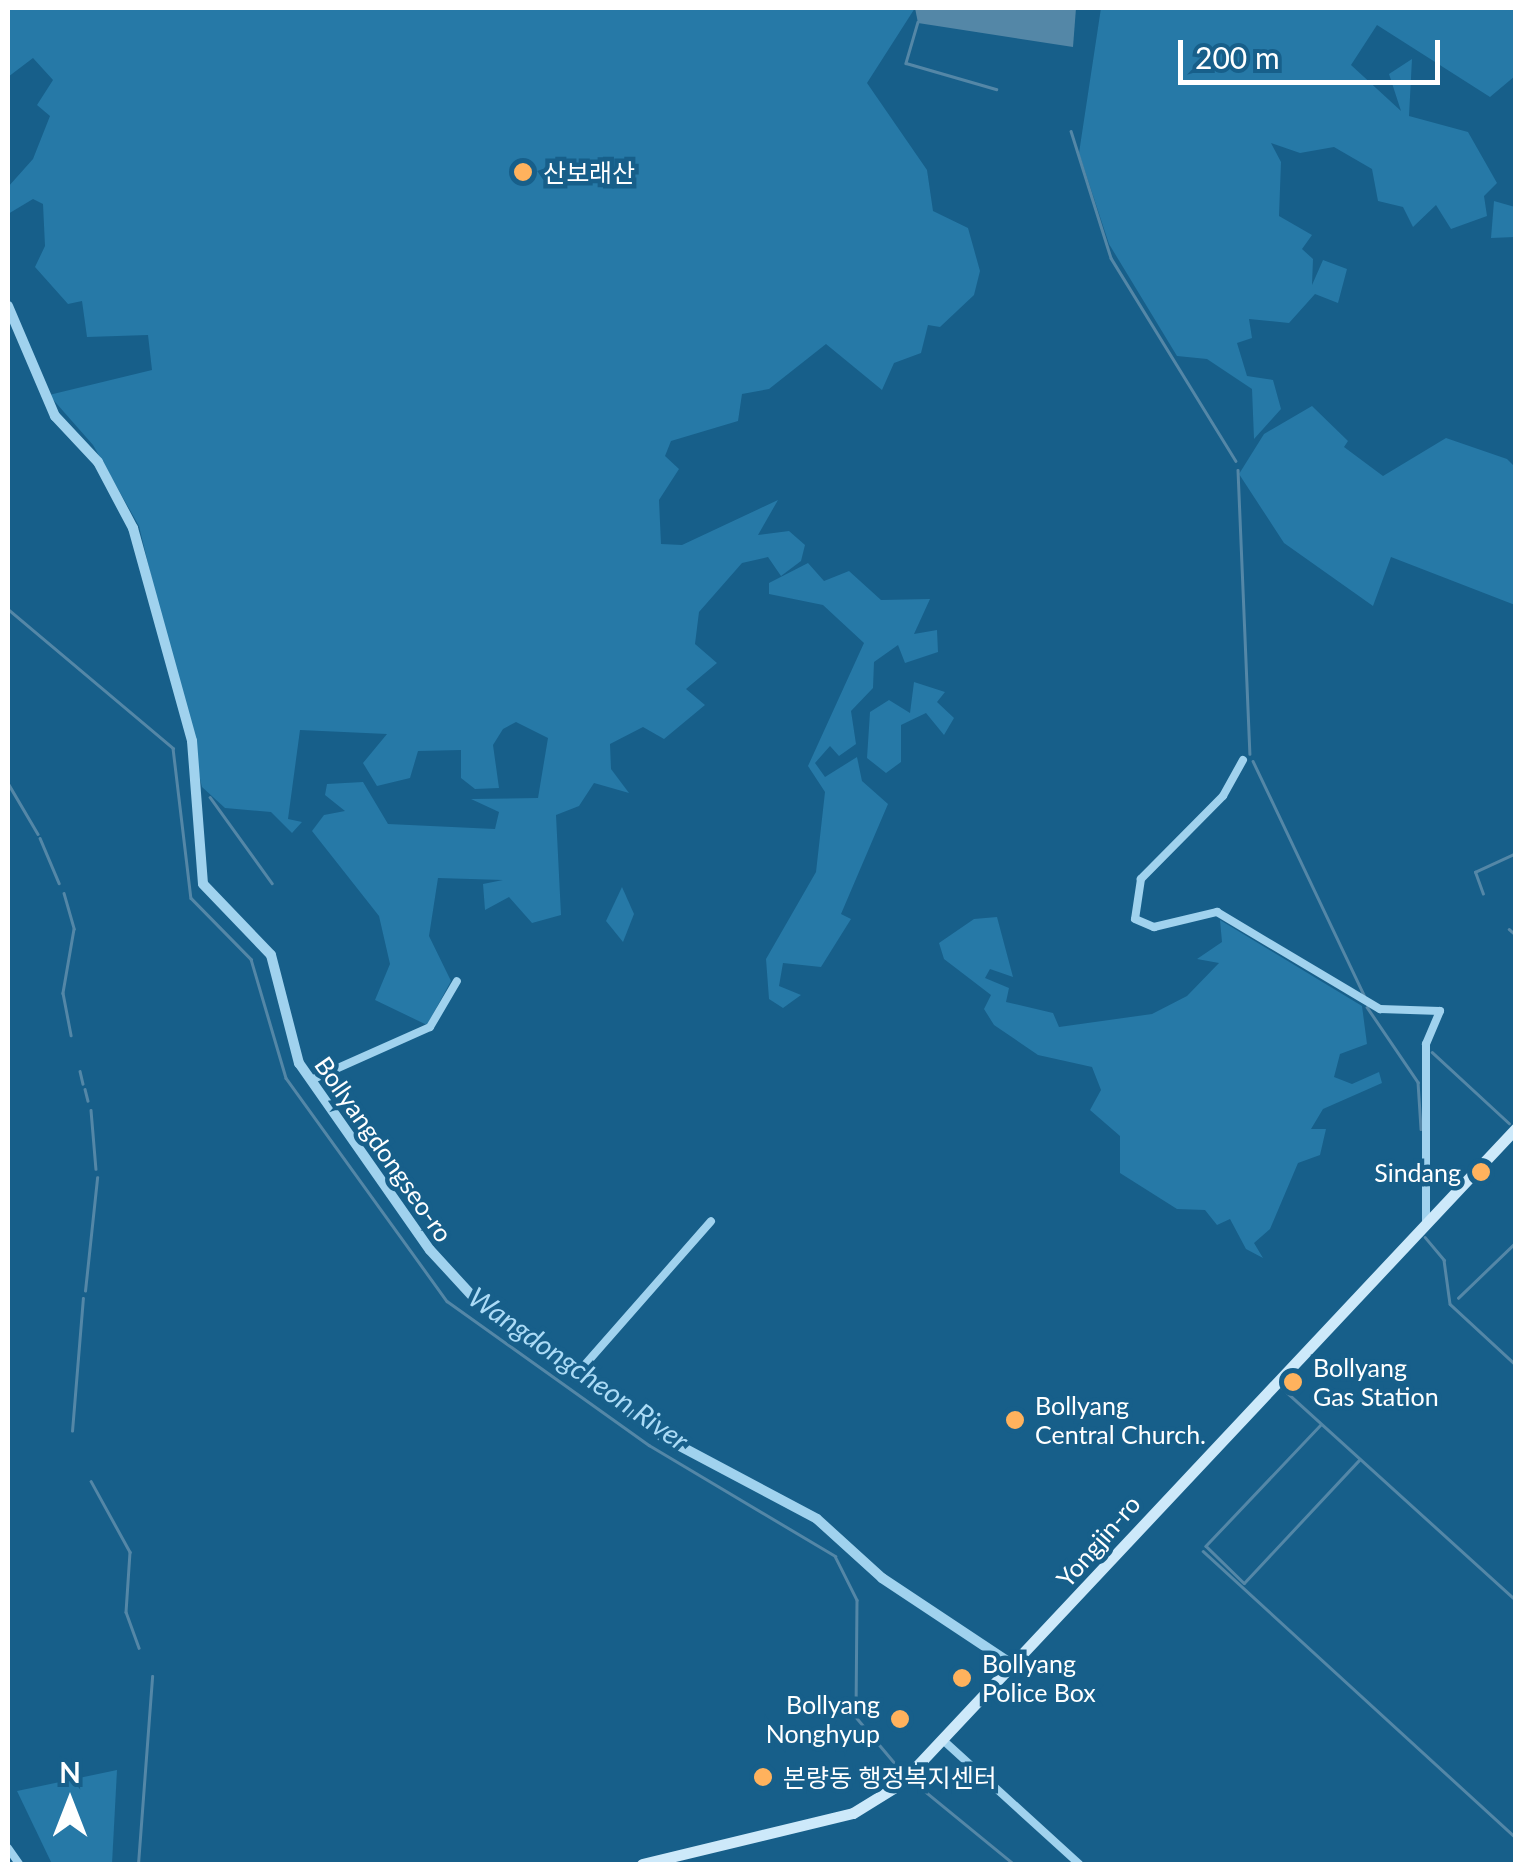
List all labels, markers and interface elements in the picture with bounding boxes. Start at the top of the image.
scale bar [1183,20,1446,82]
text: 200 m [1195,39,1280,75]
place label: 산보래산 [543,157,635,187]
marker: 산보래산 [512,161,534,183]
street label: Bollyangdongseo-ro [309,1051,459,1247]
place label: Sindang [1374,1157,1461,1187]
marker: Sindang [1470,1161,1492,1183]
water label: Wangdongcheon River [463,1280,695,1456]
place label: Bollyang Gas Station [1313,1353,1439,1412]
marker: Bollyang Gas Station [1282,1371,1304,1393]
place label: Bollyang Central Church. [1035,1391,1206,1450]
marker: Bollyang Central Church. [1004,1409,1026,1431]
street label: Yongjin-ro [1050,1489,1146,1593]
place label: Bollyang Police Box [982,1649,1096,1708]
marker: Bollyang Police Box [951,1667,973,1689]
place label: Bollyang Nonghyup [766,1690,880,1749]
marker: Bollyang Nonghyup [889,1708,911,1730]
north arrow [20,1752,120,1852]
text: N [59,1755,81,1789]
place label: 본량동 행정복지센터 [783,1762,996,1792]
marker: 본량동 행정복지센터 [752,1766,774,1788]

